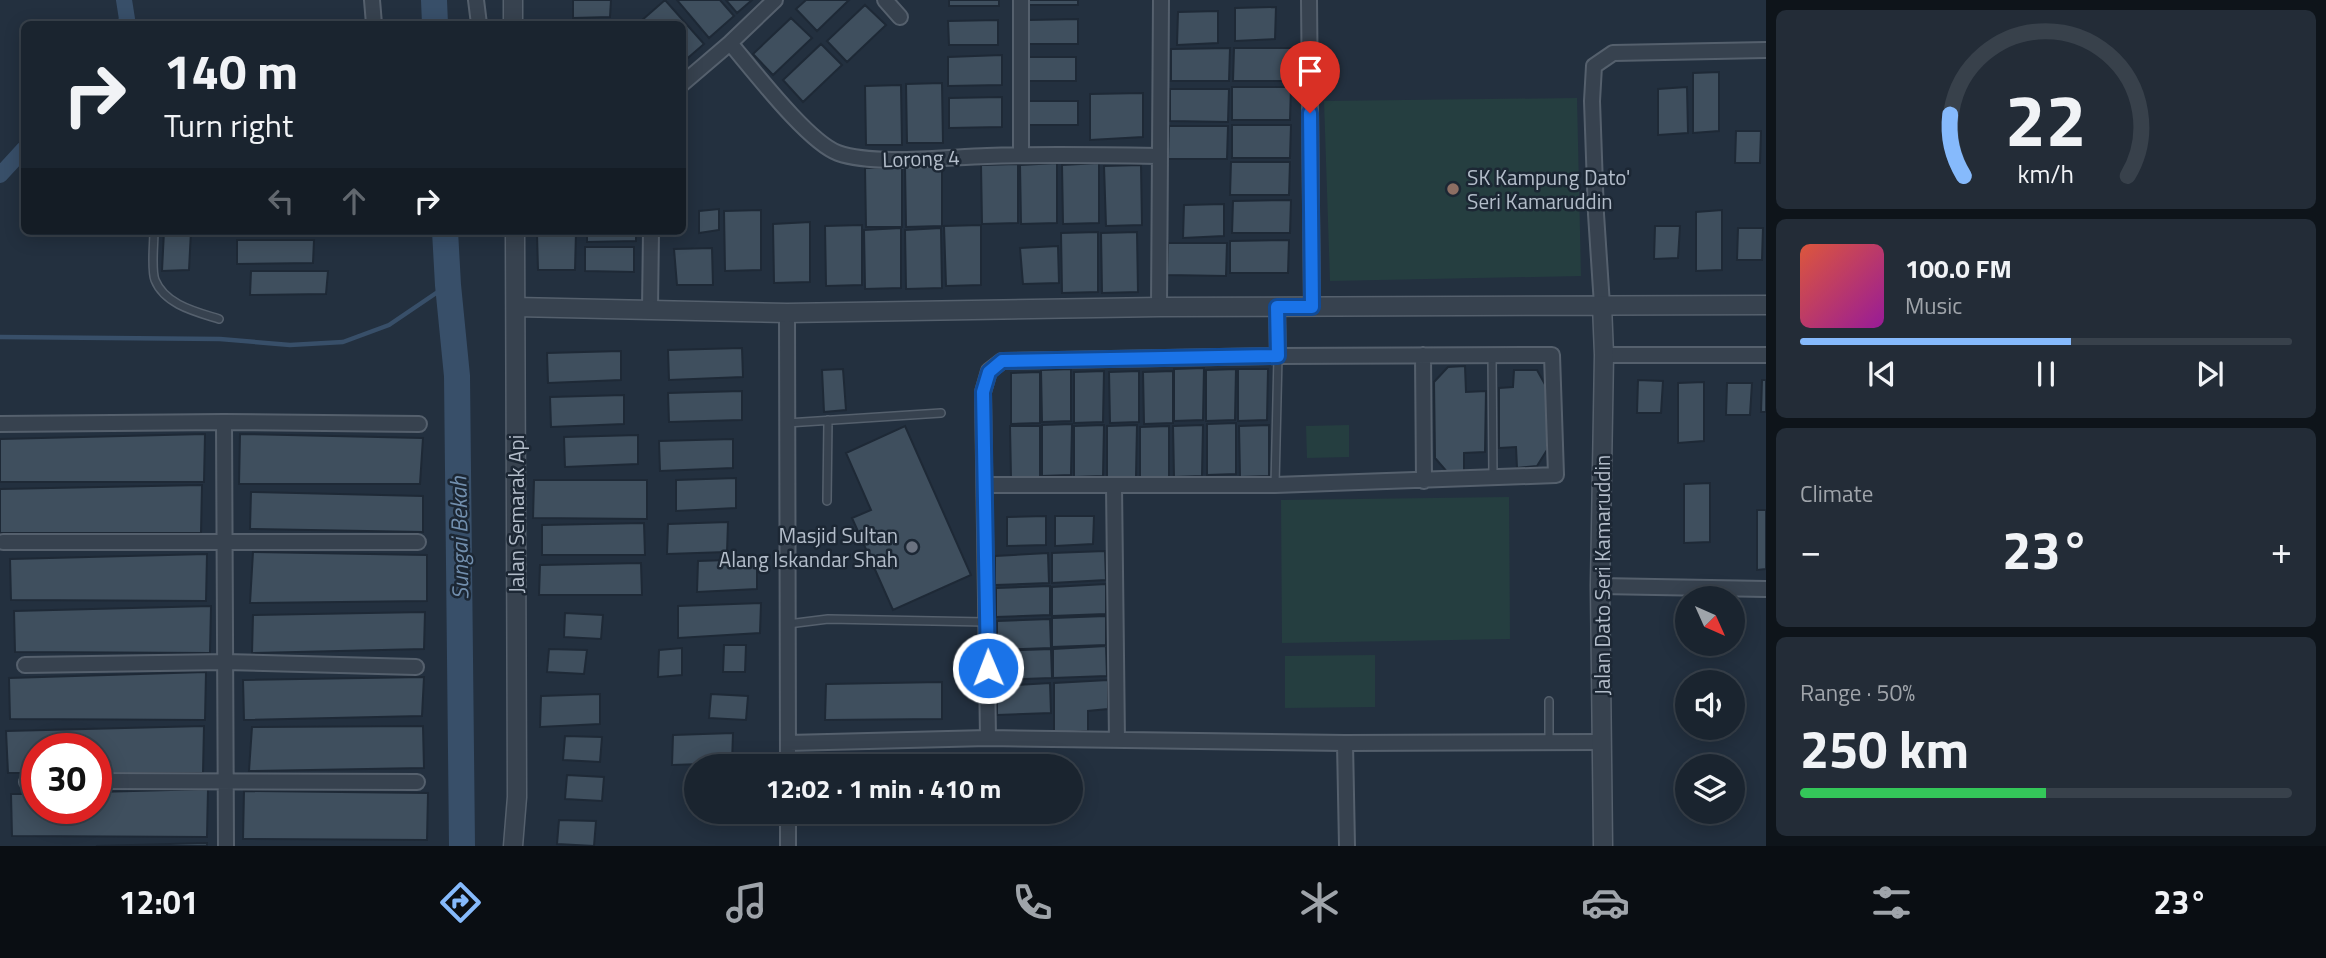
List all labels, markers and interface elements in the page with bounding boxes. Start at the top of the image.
text: 140 m [164,33,298,108]
pin [1280,41,1340,113]
icon: right [49,49,140,140]
icon: arrive [1291,52,1329,90]
text: 22 [2005,64,2087,174]
text: Turn right [164,101,293,149]
street label: Lorong 4 [882,141,960,175]
text: km/h [2018,154,2074,192]
place label: SK Kampung Dato' Seri Kamaruddin [1467,161,1630,217]
marker: SK Kampung Dato' Seri Kamaruddin [1445,181,1461,197]
icon: left [262,182,300,220]
icon: ahead [335,182,373,220]
icon: right [408,182,446,220]
text: 100.0 FM [1905,249,2012,288]
text: Music [1905,288,1962,323]
icon: previous [1863,355,1901,393]
icon: pause [2027,355,2065,393]
icon: next [2191,355,2229,393]
street label: Jalan Semarak Api [500,435,532,593]
street label: Jalan Dato Seri Kamaruddin [1586,455,1618,695]
water label: Sungai Bekah [440,476,478,600]
text: Climate [1800,476,1873,511]
text: 23° [2002,510,2090,589]
place label: Masjid Sultan Alang Iskandar Shah [719,519,898,575]
text: − [1800,521,1821,579]
text: + [2271,521,2292,579]
marker: Masjid Sultan Alang Iskandar Shah [904,539,920,555]
north arrow [1675,586,1745,656]
map controls [1675,586,1745,824]
position arrow [951,631,1025,705]
button: sound [1675,670,1745,740]
text: Range · 50% [1800,675,1915,710]
text: 250 km [1800,709,1969,788]
speed limit sign: 30 [21,733,112,824]
button: layers [1675,754,1745,824]
text: 12:02 · 1 min · 410 m [766,769,1001,808]
text: 12:01 [119,878,199,926]
icon: directions [436,878,485,927]
icon: music [722,878,771,927]
icon: phone [1008,878,1057,927]
icon: climate [1295,878,1344,927]
icon: car [1581,878,1630,927]
icon: filters [1867,878,1916,927]
text: 23° [2153,878,2207,926]

